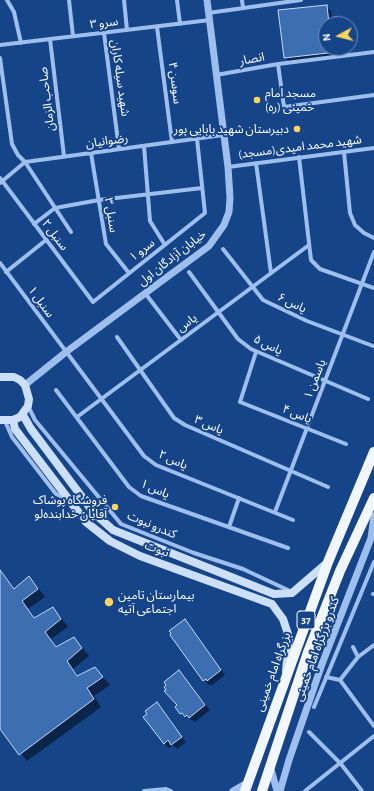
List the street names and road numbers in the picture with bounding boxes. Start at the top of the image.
street label: سرو ۳ [89,14,119,32]
street label: شهید سیله کاران [107,39,133,117]
street label: انصار [238,50,266,68]
street label: سوسن ۴ [165,61,185,105]
street label: صاحب الزمان [36,66,58,132]
street label: رضوانیان [85,131,129,151]
street label: (مسجد)شهید محمد امیدی [237,132,363,162]
street label: سنبل ۳ [101,196,121,234]
street label: سنبل ۲ [39,217,71,253]
street label: خیابان آزادگان اول [135,227,209,289]
street label: سرو ۱ [126,236,158,264]
street label: سنبل ۱ [25,284,57,320]
street label: یاس ۶ [275,290,309,316]
street label: یاس [174,311,200,335]
street label: یاس ۵ [251,332,285,358]
street label: یاسمن ۱ [301,357,329,401]
street label: یاس ۴ [280,402,314,426]
street label: یاس ۳ [192,412,226,438]
street label: یاس ۲ [156,447,190,473]
street label: یاس ۱ [138,476,172,502]
street label: کندرو نبوت [125,508,179,542]
street label: نبوت [143,538,171,560]
street label: کندرو بزرگراه امام خمینی [291,595,343,703]
road number: 37 [297,611,315,629]
street label: بزرگراه امام خمینی [252,631,294,713]

